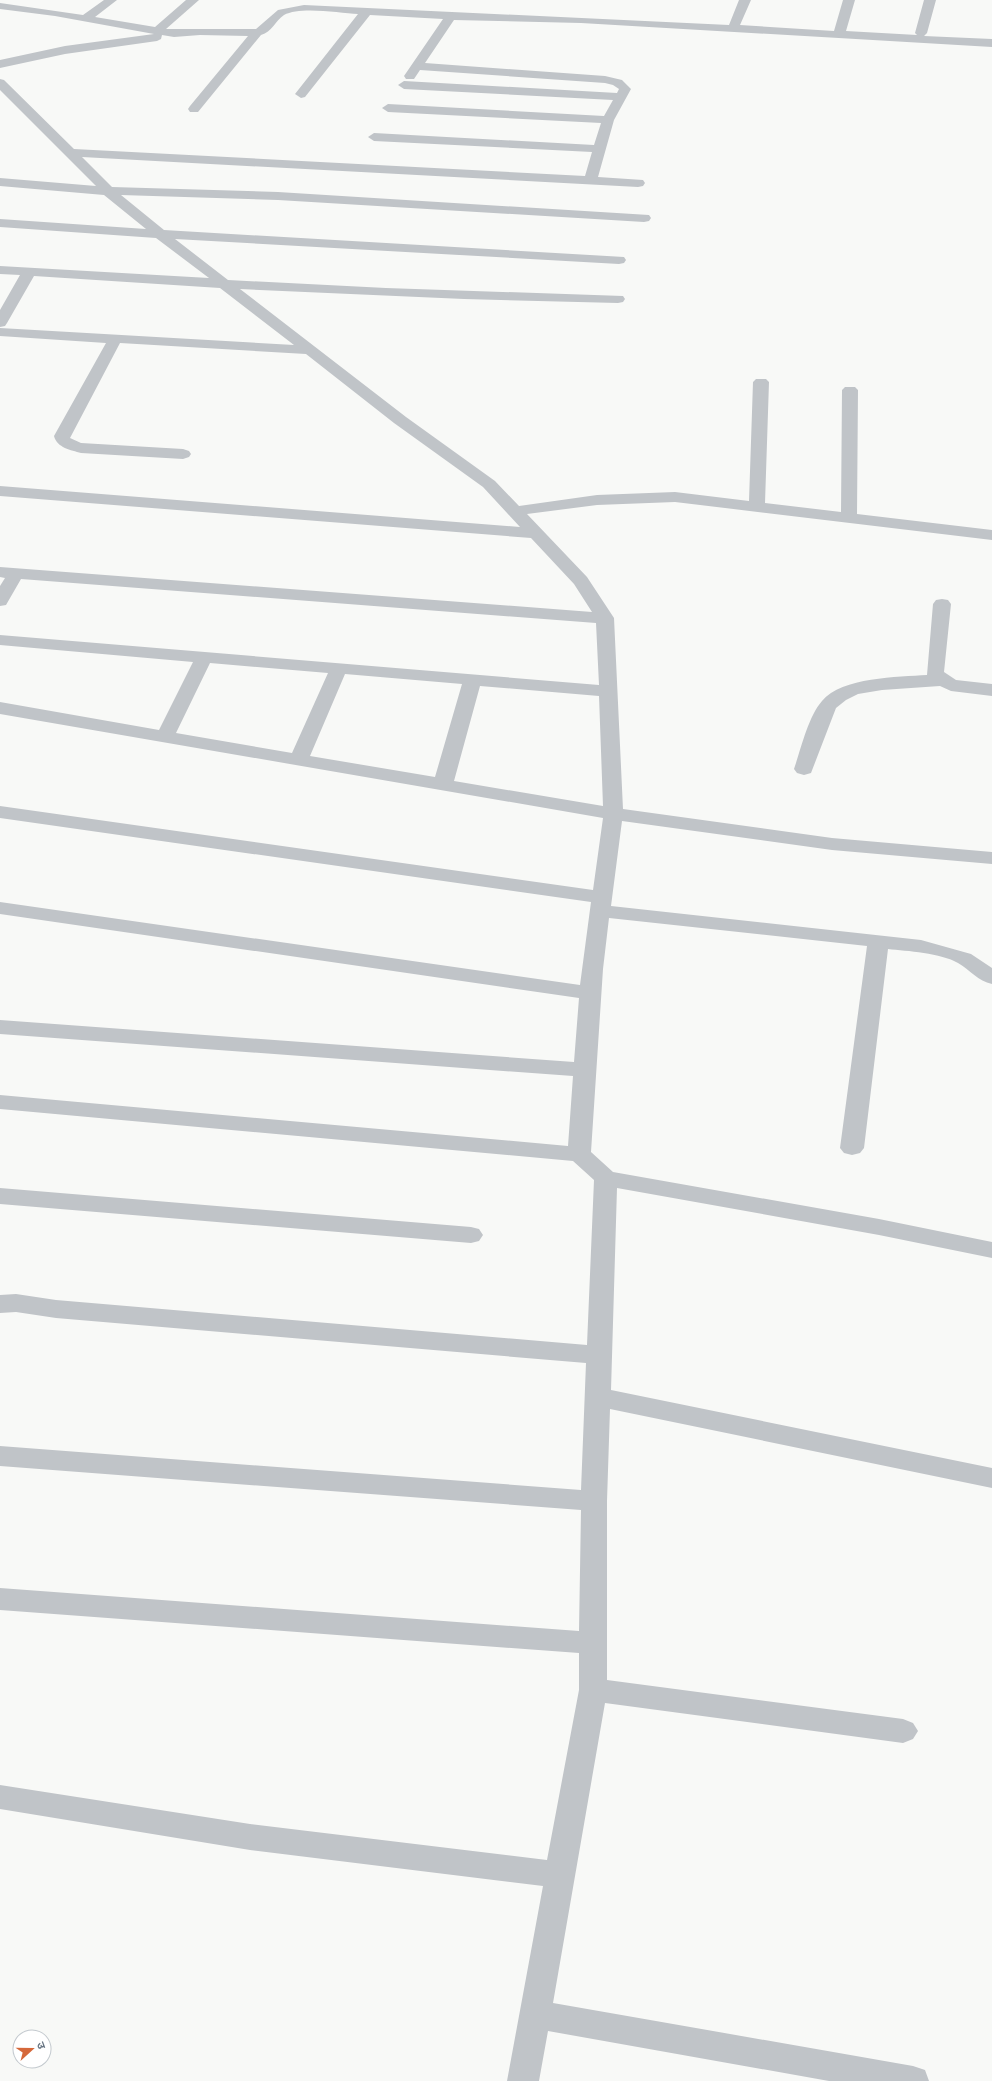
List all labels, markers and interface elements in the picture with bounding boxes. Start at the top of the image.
north arrow [12,2029,52,2069]
text: उ [35,2040,48,2051]

